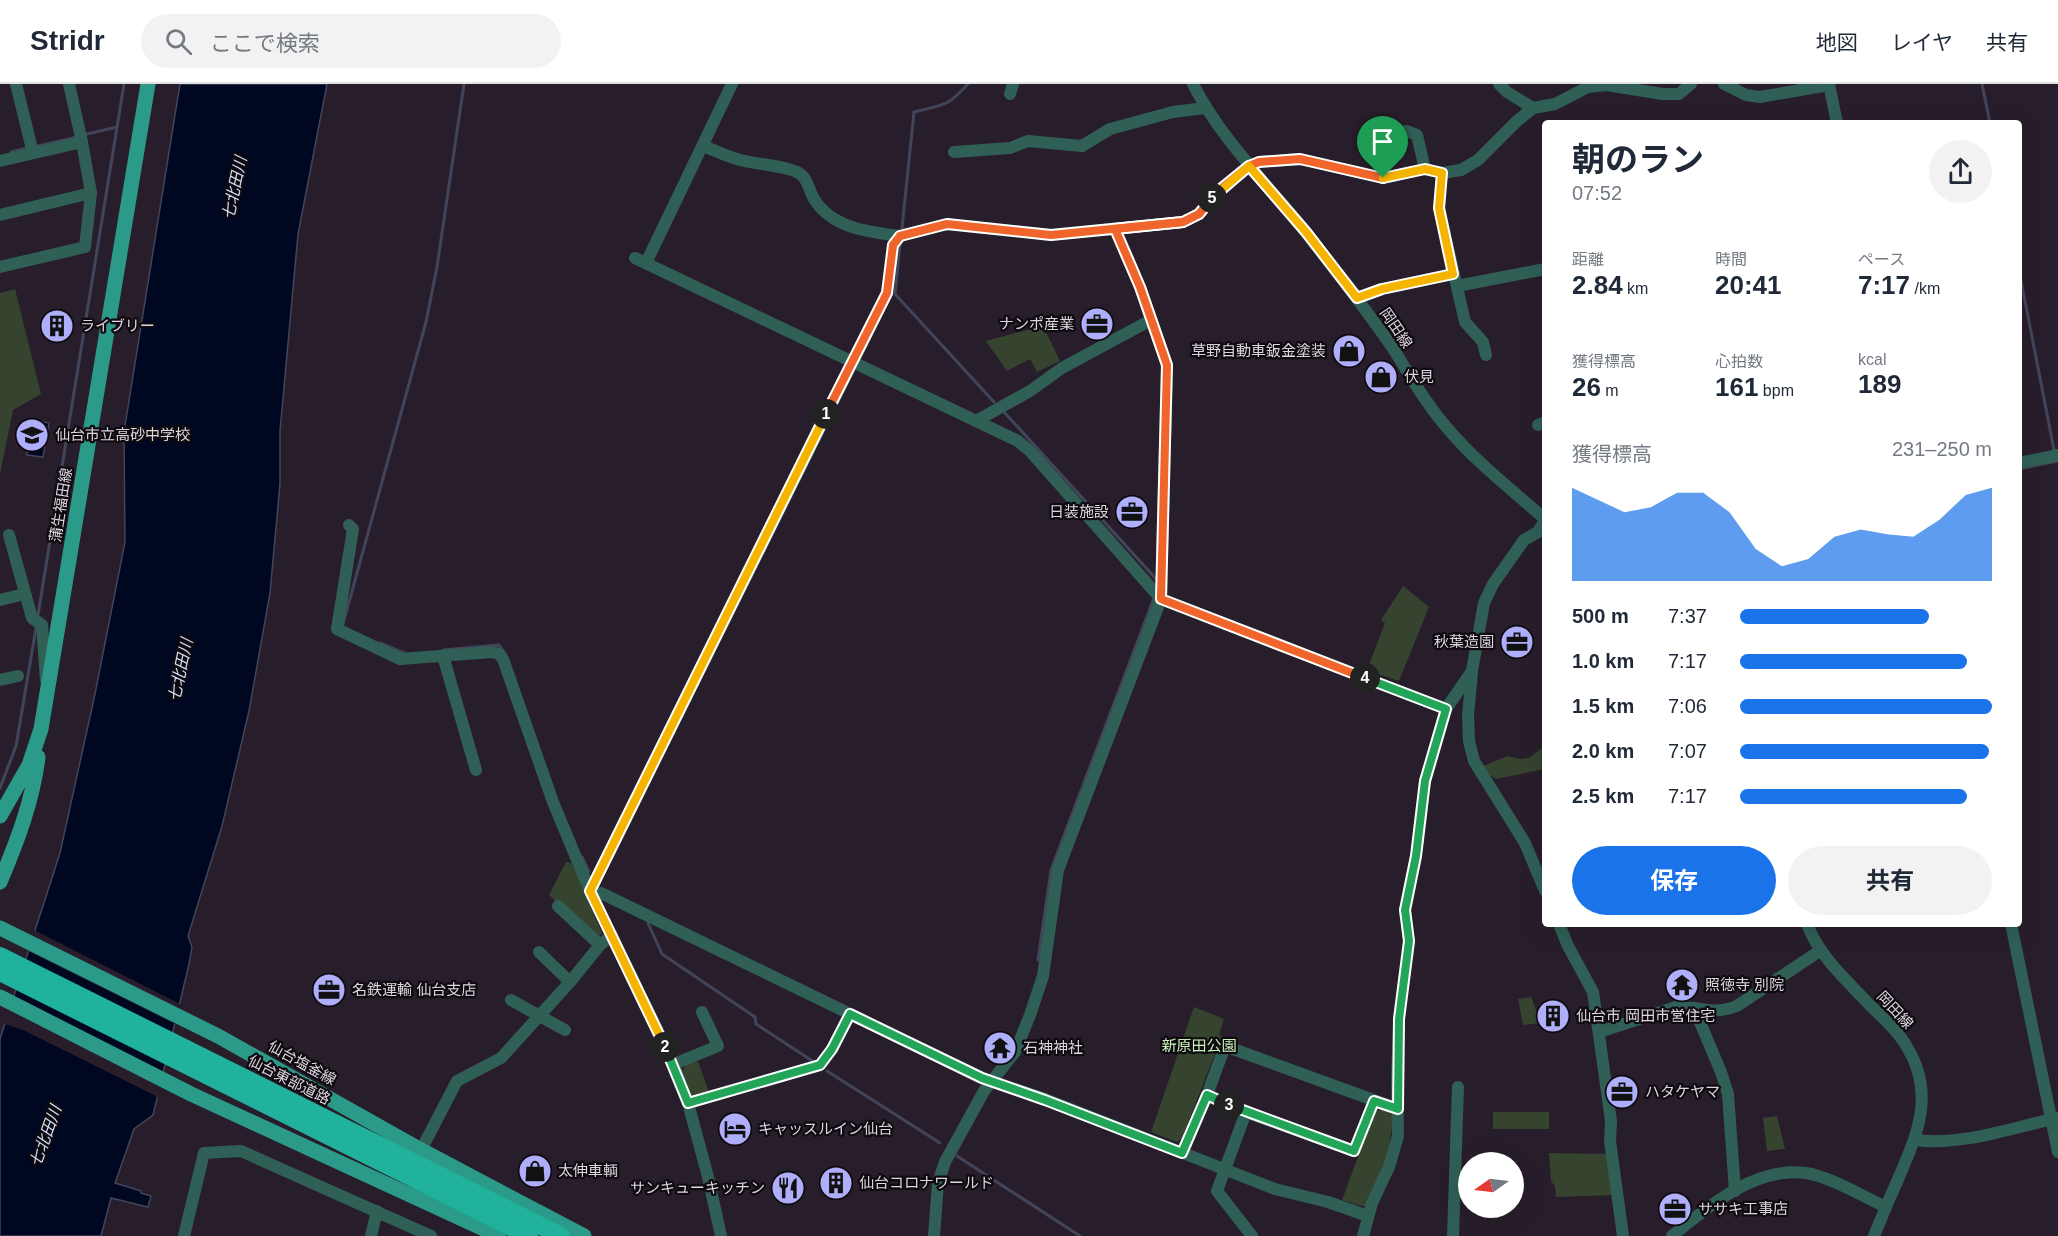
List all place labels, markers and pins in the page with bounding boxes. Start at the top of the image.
pin [1357,116,1408,178]
pin: 5 [1197,183,1227,213]
office icon: ナンポ産業 [1079,306,1115,342]
building icon: ライブリー [39,308,75,344]
place label: ナンポ産業 [999,315,1074,332]
place label: ライブリー [80,317,155,334]
shop icon: 草野自動車鈑金塗装 [1331,333,1367,369]
place label: 草野自動車鈑金塗装 [1191,342,1326,359]
shop icon: 伏見 [1363,359,1399,395]
place label: 伏見 [1404,368,1434,385]
pin: 1 [811,399,841,429]
school or university icon: 仙台市立高砂中学校 [14,417,50,453]
place label: 仙台市立高砂中学校 [55,426,190,443]
office icon: 日装施設 [1114,494,1150,530]
place label: 日装施設 [1049,503,1109,520]
office icon: 秋葉造園 [1499,624,1535,660]
place label: 秋葉造園 [1434,633,1494,650]
pin: 4 [1350,663,1380,693]
temple icon: 照徳寺 別院 [1664,967,1700,1003]
office icon: 名鉄運輸 仙台支店 [311,972,347,1008]
place label: 照徳寺 別院 [1705,976,1784,993]
place label: 名鉄運輸 仙台支店 [352,981,476,998]
building icon: 仙台市 岡田市営住宅 [1535,998,1571,1034]
place label: 仙台市 岡田市営住宅 [1576,1007,1715,1024]
temple icon: 石神神社 [982,1030,1018,1066]
pin: 2 [650,1032,680,1062]
place label: 石神神社 [1023,1039,1083,1056]
office icon: ハタケヤマ [1604,1074,1640,1110]
place label: ハタケヤマ [1645,1083,1720,1100]
pin: 3 [1214,1090,1244,1120]
hotel icon: キャッスルイン仙台 [717,1111,753,1147]
place label: キャッスルイン仙台 [758,1120,893,1137]
shop icon: 太伸車輌 [517,1153,553,1189]
place label: 太伸車輌 [558,1162,618,1179]
building icon: 仙台コロナワールド [818,1165,854,1201]
restaurant icon: サンキューキッチン [770,1170,806,1206]
place label: 仙台コロナワールド [859,1174,994,1191]
place label: サンキューキッチン [630,1179,765,1196]
office icon: ササキ工事店 [1657,1191,1693,1227]
place label: ササキ工事店 [1698,1200,1788,1217]

